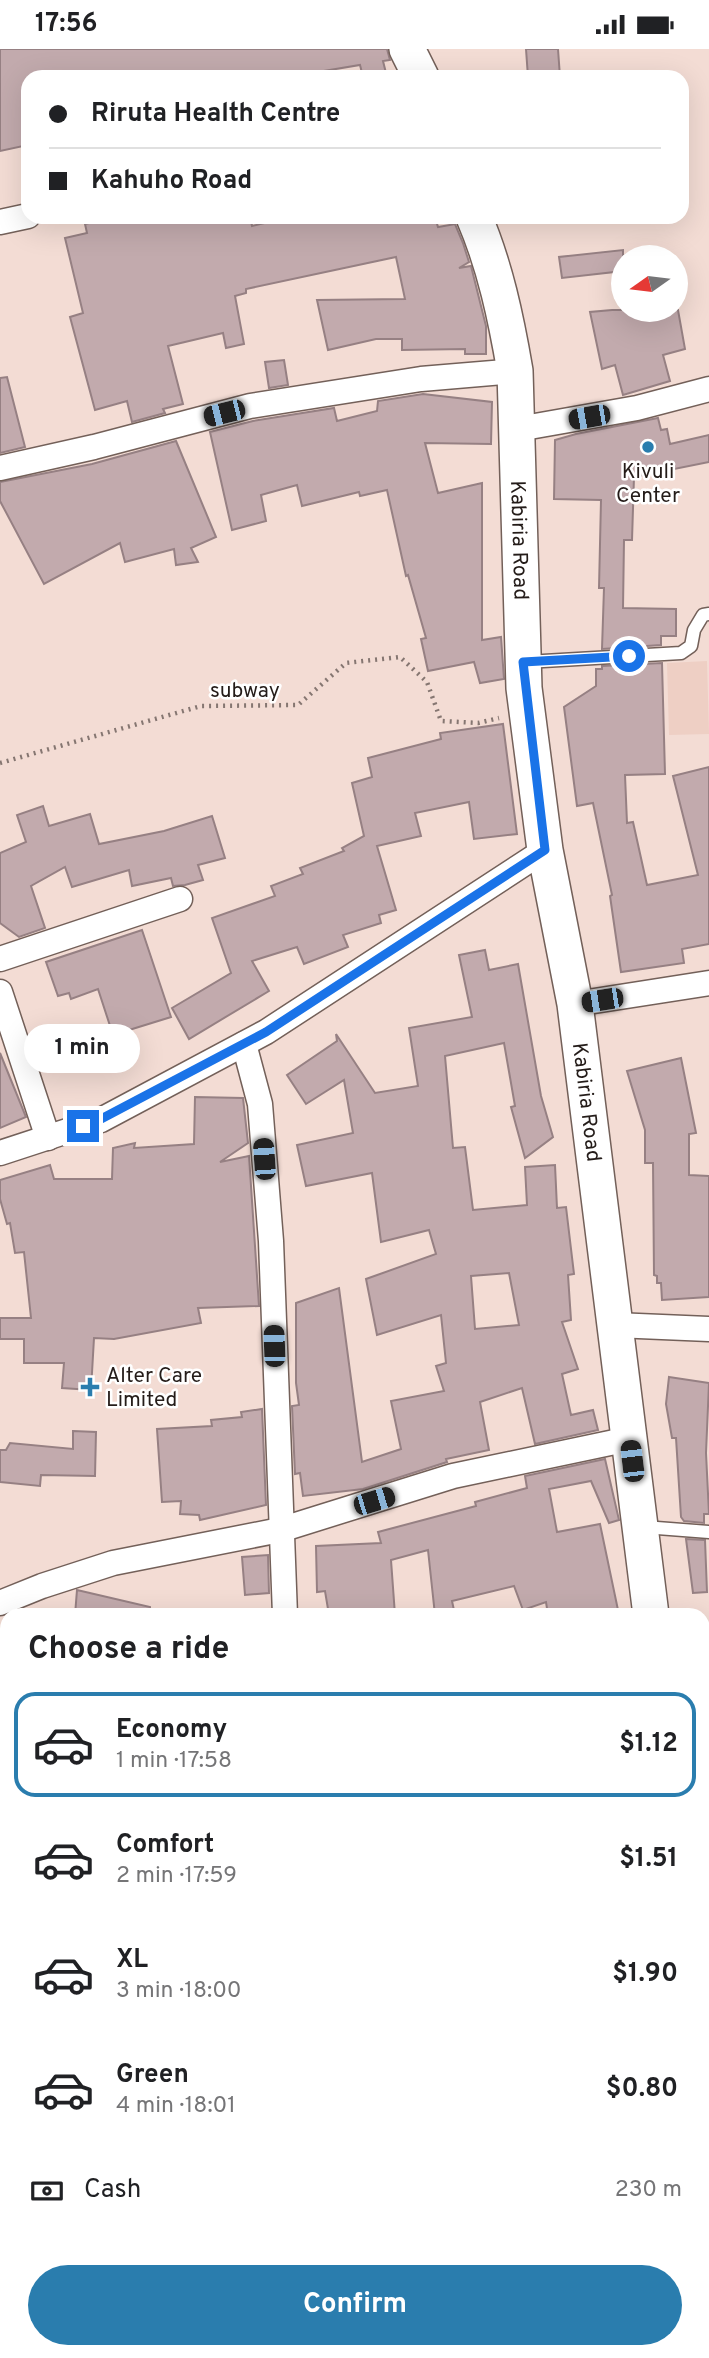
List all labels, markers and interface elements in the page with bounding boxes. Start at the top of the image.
text: 17:56 [35,8,98,41]
text: Riruta Health Centre [91,98,340,131]
text: Kahuho Road [91,165,252,198]
north arrow [611,245,688,322]
map controls [611,245,688,322]
car [202,398,247,428]
car [567,403,612,431]
marker: Kivuli Center [640,439,656,455]
place label: Kivuli Center [616,459,680,510]
street label: Kabiria Road [503,480,533,601]
route start [613,640,645,672]
street label: subway [210,678,280,705]
car [580,986,625,1014]
callout: 1 min [25,1025,141,1073]
text: 1 min [54,1034,110,1063]
street label: Kabiria Road [565,1041,607,1163]
route end [67,1110,99,1142]
car [253,1137,276,1181]
car [263,1325,286,1367]
place label: Alter Care Limited [106,1363,202,1414]
marker: Alter Care Limited [80,1377,100,1397]
car [620,1439,645,1483]
car [351,1485,398,1517]
text: Choose a ride [28,1630,229,1670]
icon: car [32,1713,95,1776]
text: Economy [116,1714,227,1747]
text: $1.12 [619,1728,678,1761]
text: 1 min · 17:58 [116,1747,232,1776]
icon: car [32,1828,95,1891]
text: Comfort [116,1829,214,1862]
text: $1.51 [619,1843,678,1876]
text: 2 min · 17:59 [116,1862,237,1891]
icon: car [32,1943,95,2006]
text: XL [116,1944,148,1977]
text: $1.90 [612,1958,678,1991]
text: 3 min · 18:00 [116,1977,242,2006]
icon: car [32,2058,95,2121]
text: Green [116,2059,189,2092]
text: $0.80 [606,2073,678,2106]
text: 4 min · 18:01 [116,2092,236,2121]
icon: cash [28,2172,66,2210]
text: Cash [84,2174,141,2207]
text: 230 m [615,2176,682,2205]
button: Confirm [28,2265,682,2345]

